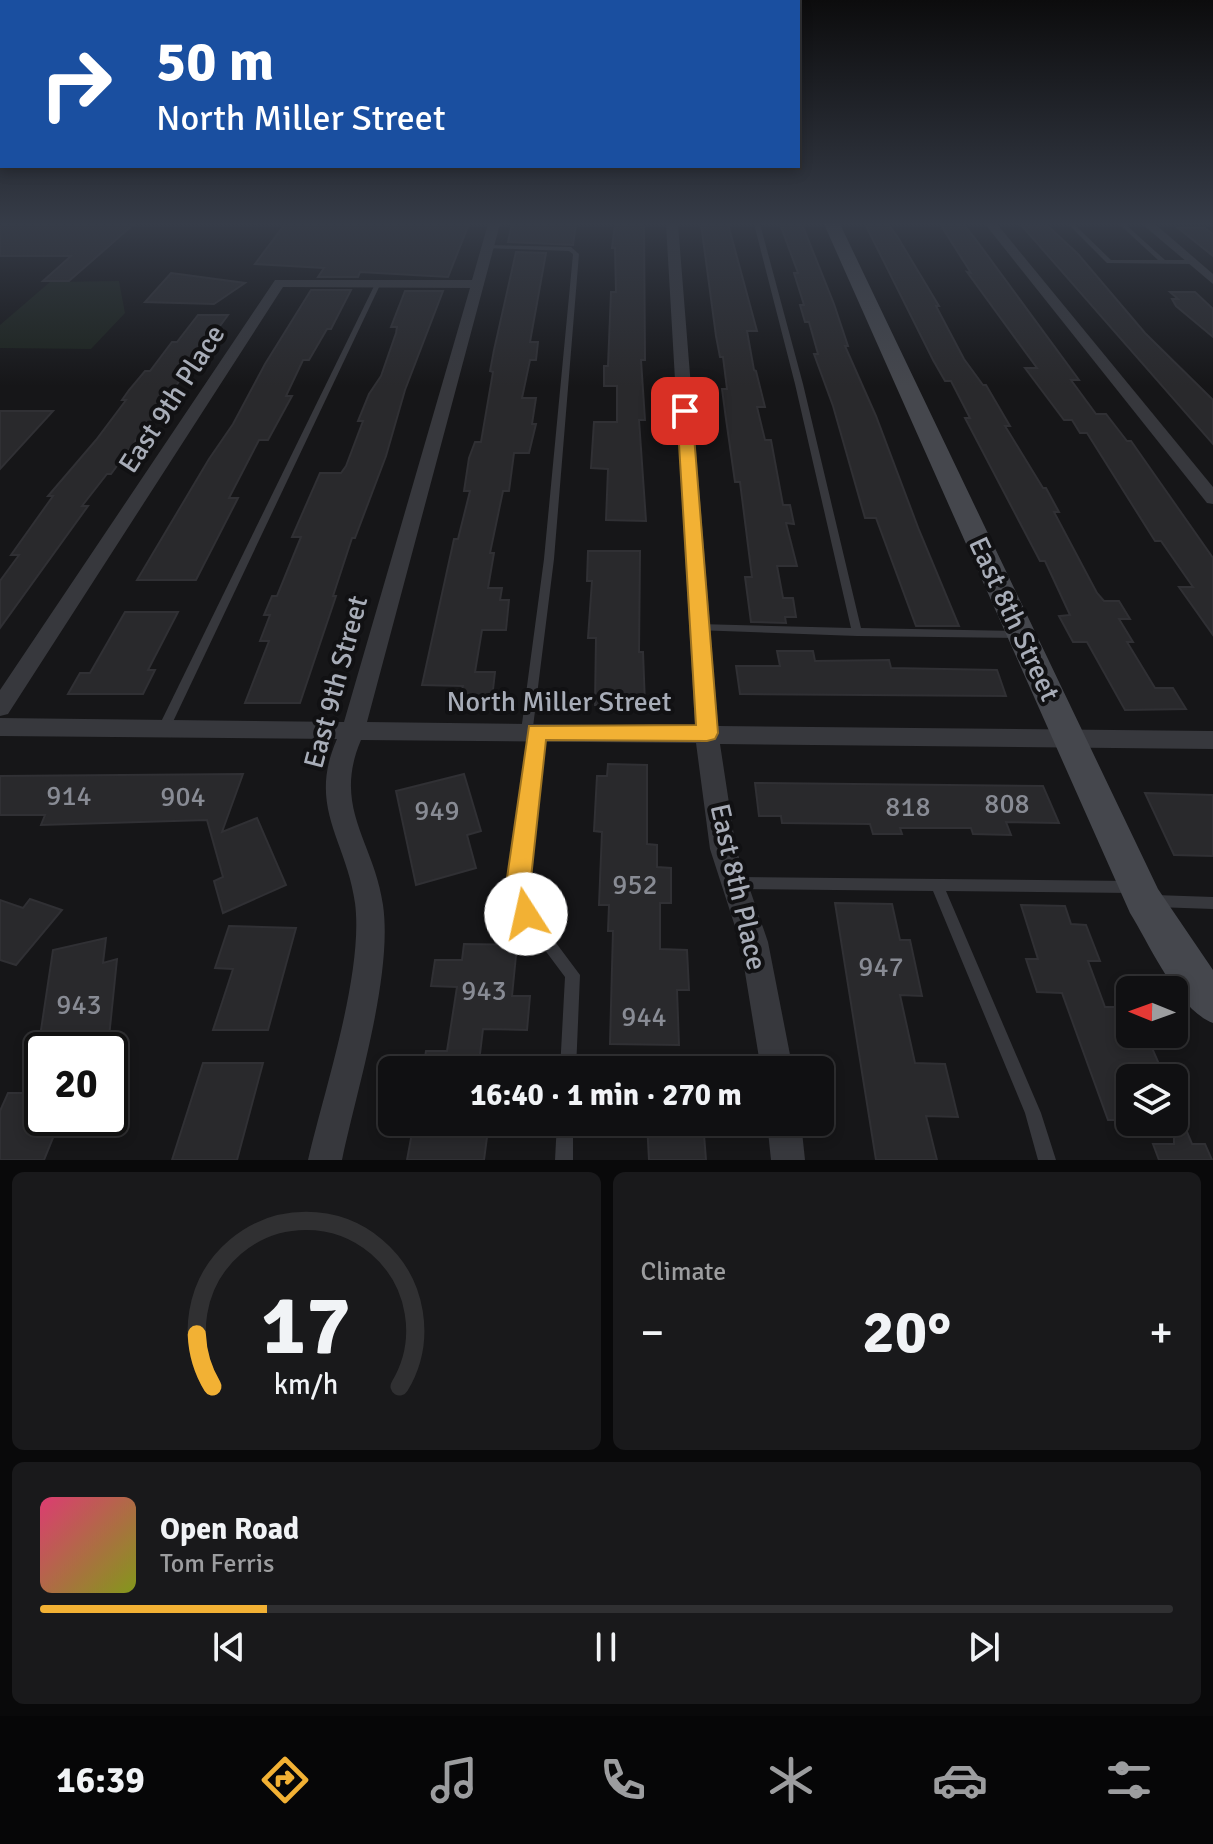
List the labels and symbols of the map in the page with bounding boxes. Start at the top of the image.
street label: East 9th Place [112,319,232,479]
pin [651,377,719,445]
street label: East 8th Street [961,531,1067,707]
street label: East 9th Street [297,592,375,772]
street label: North Miller Street [446,685,672,719]
house number: 914 [46,779,92,813]
house number: 904 [160,780,206,814]
house number: 808 [984,787,1030,821]
house number: 818 [885,790,931,824]
house number: 949 [414,794,460,828]
street label: East 8th Place [702,801,774,973]
house number: 952 [612,868,658,902]
position arrow [484,872,568,956]
house number: 947 [858,950,904,984]
house number: 943 [461,974,507,1008]
north arrow [1116,976,1188,1048]
house number: 943 [56,988,102,1022]
house number: 944 [621,1000,667,1034]
speed limit sign: 20 [24,1032,128,1136]

